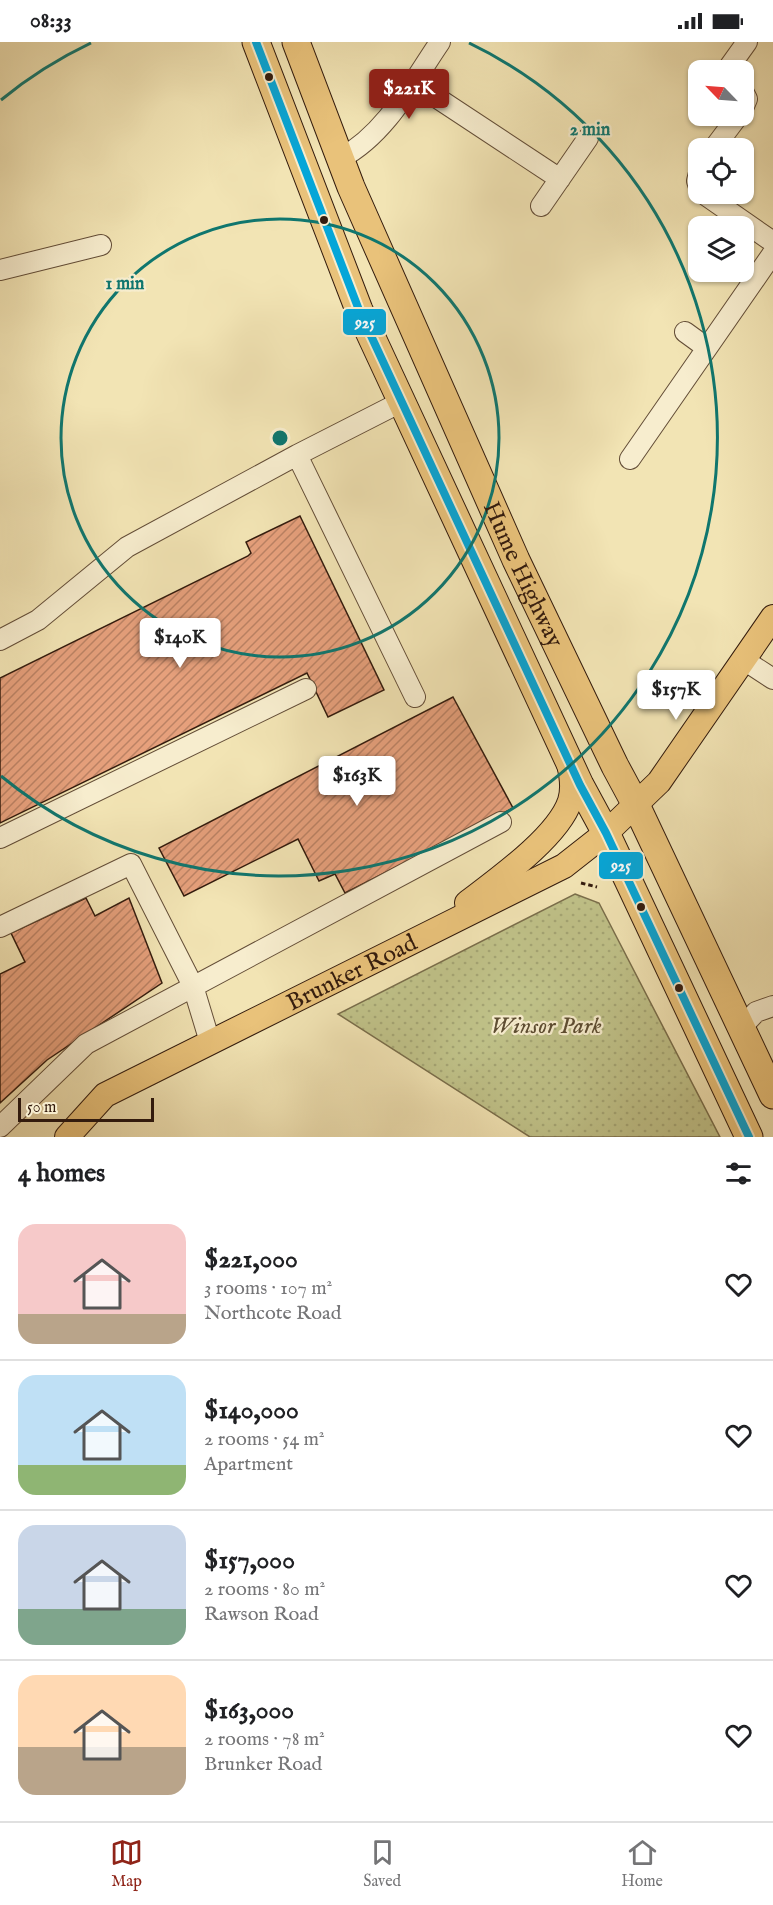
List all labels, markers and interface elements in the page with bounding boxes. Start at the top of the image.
text: 08:33 [30,7,72,35]
north arrow [688,60,754,126]
map controls [688,60,754,282]
pin: $221K [367,69,451,120]
unlabelled marker [263,71,275,83]
text: $221K [383,76,435,101]
text: 2 min [570,119,611,142]
button: locate [688,138,754,204]
unlabelled marker [318,214,330,226]
button: layers [688,216,754,282]
text: 1 min [106,273,145,296]
line badge: 925 [342,308,387,336]
text: 925 [354,314,375,334]
centre of rings [270,428,290,448]
street label: Hume Highway [475,497,570,653]
pin: $140K [138,618,222,669]
text: $140K [154,625,206,650]
pin: $157K [634,670,718,721]
text: $157K [651,677,701,702]
pin: $163K [315,756,399,807]
text: $163K [333,763,381,788]
line badge: 925 [598,851,644,880]
text: 925 [610,857,631,877]
unlabelled marker [635,901,647,913]
street label: Brunker Road [282,928,423,1019]
unlabelled marker [673,982,685,994]
park label: Winsor Park [490,1011,602,1042]
scale bar [18,1095,154,1122]
text: 50 m [27,1098,56,1118]
text: 4 homes [18,1157,105,1190]
icon: filters [722,1157,755,1190]
text: $221,000 [204,1243,298,1276]
icon: home [66,1248,138,1320]
icon: heart [722,1268,755,1301]
text: 3 rooms · 107 m² [204,1276,332,1301]
text: Northcote Road [204,1301,341,1326]
text: $140,000 [204,1394,299,1427]
icon: home [66,1399,138,1471]
icon: heart [722,1419,755,1452]
text: 2 rooms · 54 m² [204,1427,325,1452]
text: Apartment [204,1452,293,1477]
text: $157,000 [204,1544,295,1577]
icon: home [66,1549,138,1621]
icon: heart [722,1569,755,1602]
text: 2 rooms · 80 m² [204,1577,325,1602]
text: Rawson Road [204,1602,319,1627]
text: $163,000 [204,1694,294,1727]
icon: home [66,1699,138,1771]
icon: heart [722,1719,755,1752]
text: 2 rooms · 78 m² [204,1727,325,1752]
text: Brunker Road [204,1752,322,1777]
tab: Map [110,1836,143,1892]
tab: Saved [363,1836,401,1892]
tab: Home [621,1836,663,1892]

